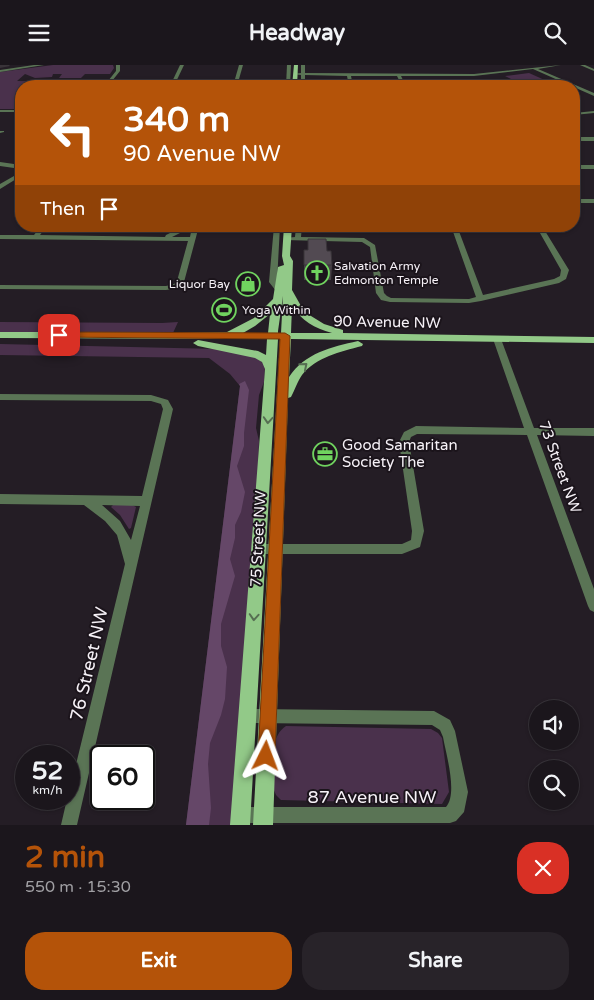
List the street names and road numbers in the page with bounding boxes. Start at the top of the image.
street label: 90 Avenue NW [333,312,441,332]
street label: 73 Street NW [535,418,585,516]
street label: 75 Street NW [246,490,270,588]
street label: 76 Street NW [65,605,113,723]
street label: 87 Avenue NW [307,786,437,808]

